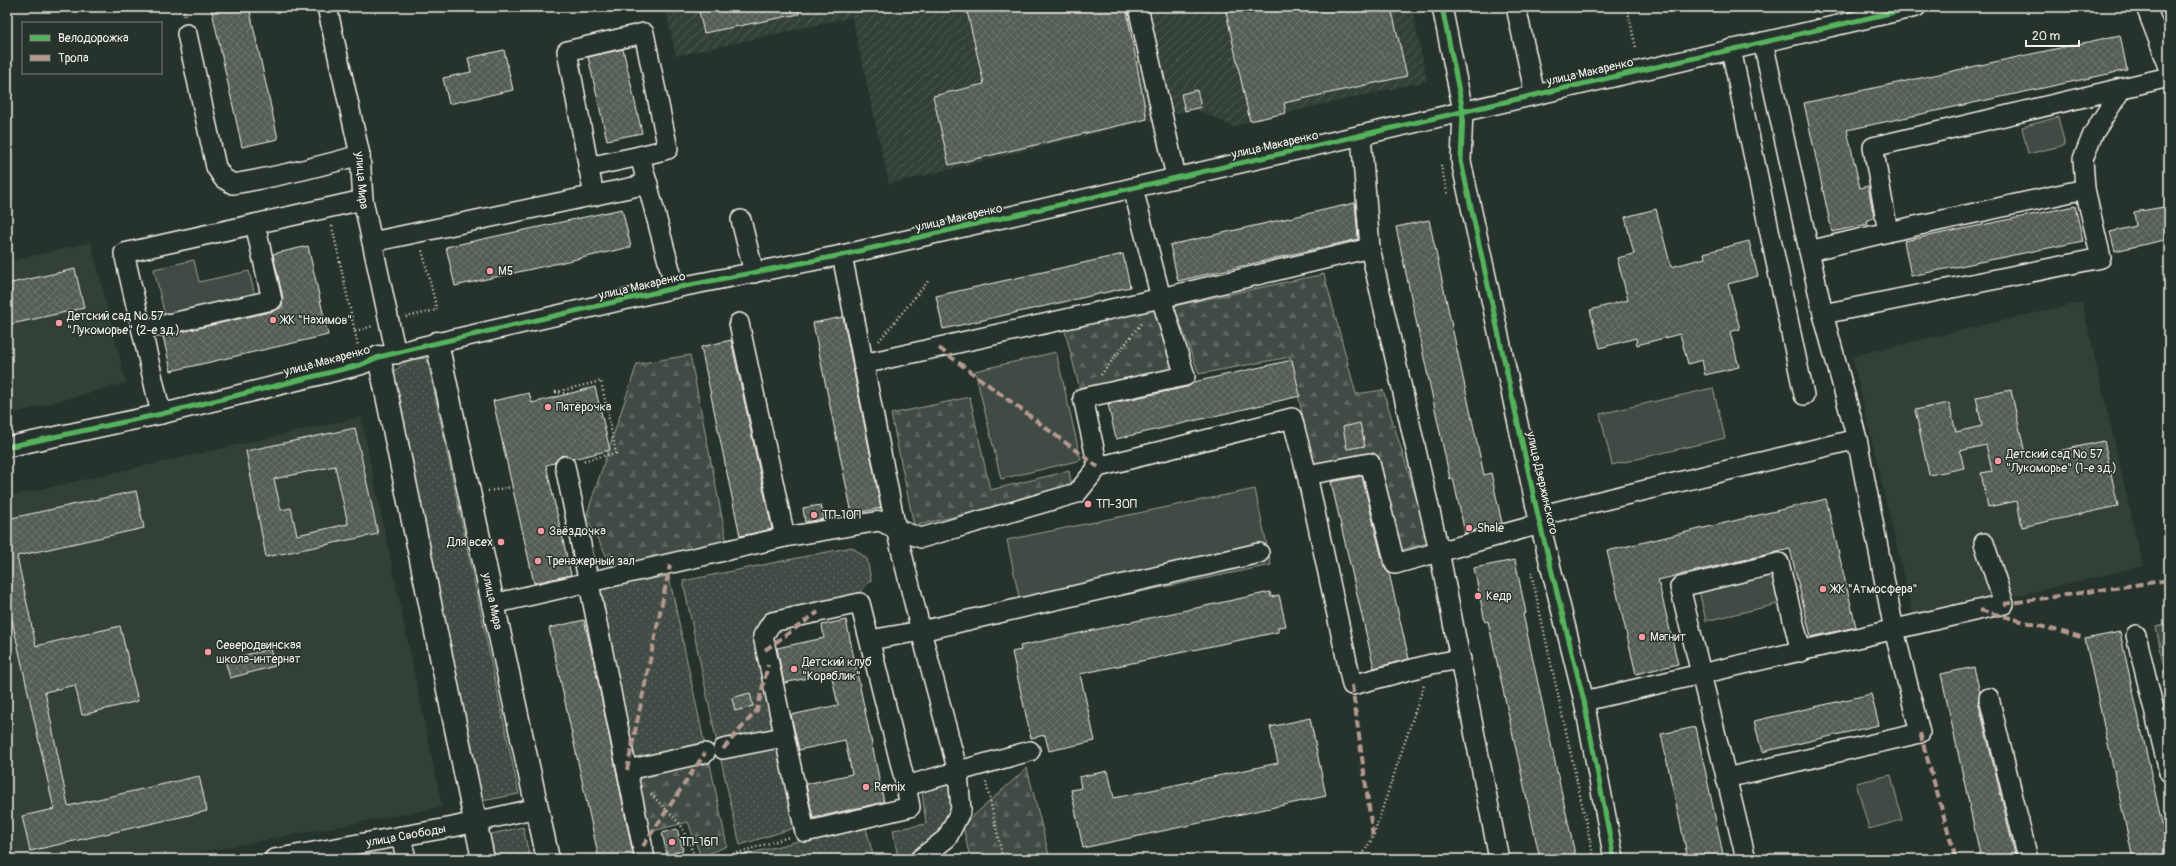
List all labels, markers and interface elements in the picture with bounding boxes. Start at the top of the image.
legend [22,22,162,74]
scale bar [2026,22,2079,48]
text: 20 m [2032,29,2061,44]
text: Велодорожка [58,31,129,46]
text: Тропа [58,51,89,66]
street label: улица Макаренко [1544,55,1635,90]
street label: улица Макаренко [1229,128,1320,163]
street label: улица Мира [352,149,372,211]
street label: улица Макаренко [913,201,1004,236]
place label: М5 [498,264,513,279]
marker: М5 [485,266,495,276]
street label: улица Макаренко [596,269,687,304]
place label: Детский сад № 57 "Лукоморье" (2-е зд.) [66,309,180,338]
place label: ЖК "Нахимов" [279,313,352,328]
marker: ЖК "Нахимов" [268,315,278,325]
marker: Детский сад № 57 "Лукоморье" (2-е зд.) [54,318,64,328]
street label: улица Макаренко [281,342,372,380]
place label: Пятёрочка [556,400,612,415]
marker: Пятёрочка [543,402,553,412]
street label: улица Дзержинского [1523,429,1561,537]
place label: Детский сад № 57 "Лукоморье" (1-е зд.) [2005,447,2117,476]
marker: Детский сад № 57 "Лукоморье" (1-е зд.) [1993,456,2003,466]
place label: ТП-30П [1096,497,1137,512]
marker: ТП-30П [1083,499,1093,509]
place label: ТП-10П [822,508,861,523]
marker: ТП-10П [809,510,819,520]
place label: Shale [1477,521,1504,536]
marker: Shale [1464,523,1474,533]
place label: Звёздочка [549,524,606,539]
marker: Звёздочка [536,526,546,536]
place label: Для всех [446,535,493,550]
marker: Для всех [496,537,506,547]
place label: Тренажерный зал [546,554,635,569]
marker: Тренажерный зал [533,556,543,566]
street label: улица Мира [479,570,506,631]
place label: ЖК "Атмосфера" [1829,582,1917,597]
marker: ЖК "Атмосфера" [1818,584,1828,594]
place label: Кедр [1486,589,1512,604]
marker: Кедр [1473,591,1483,601]
place label: Магнит [1650,630,1686,645]
marker: Магнит [1637,632,1647,642]
place label: Северодвинская школа-интернат [216,638,302,667]
marker: Северодвинская школа-интернат [203,647,213,657]
place label: Детский клуб "Кораблик" [801,655,872,684]
marker: Детский клуб "Кораблик" [789,664,799,674]
place label: Remix [874,780,906,795]
marker: Remix [861,782,871,792]
street label: улица Свободы [364,821,447,850]
place label: ТП-16П [680,835,718,850]
marker: ТП-16П [667,837,677,847]

